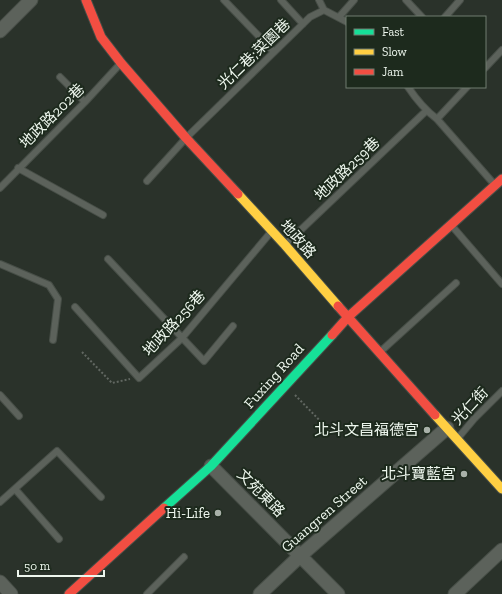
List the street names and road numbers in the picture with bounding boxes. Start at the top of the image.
street label: 光仁巷;菜園巷 [214,15,294,93]
street label: 地政路202巷 [16,80,88,152]
street label: 地政路259巷 [311,134,383,204]
street label: 地政路 [276,216,320,262]
street label: 地政路256巷 [139,286,209,360]
street label: Fuxing Road [240,339,308,412]
street label: 光仁街 [448,383,492,429]
street label: 文苑東路 [233,465,289,521]
street label: Guangren Street [277,472,371,556]

